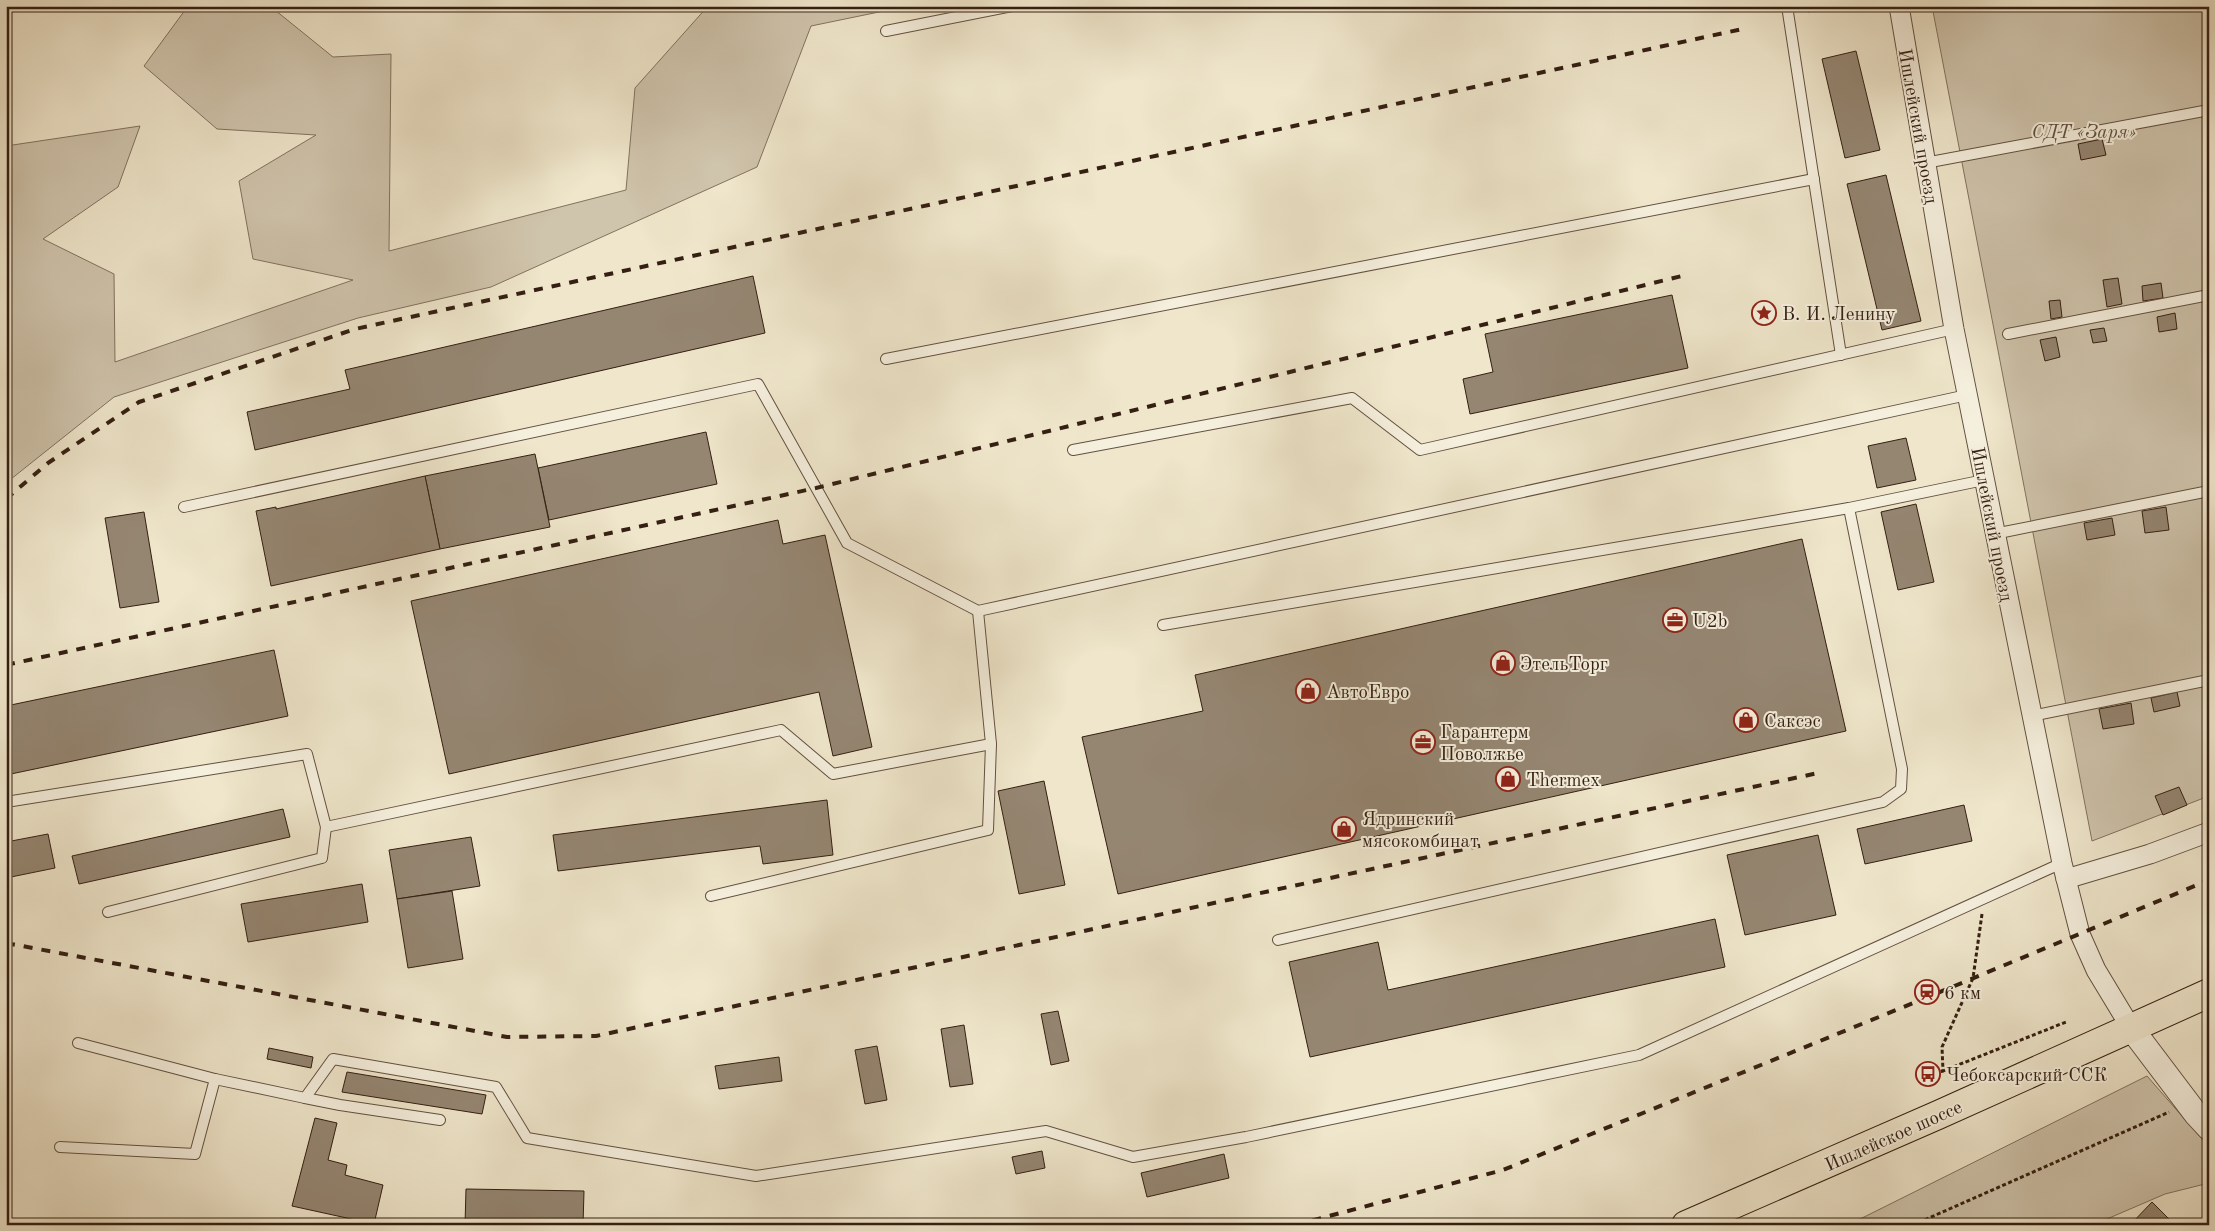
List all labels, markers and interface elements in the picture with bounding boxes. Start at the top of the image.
street label: Ишлейский проезд [1894,47,1940,206]
park label: СДТ «Заря» [2032,123,2136,143]
place icon: В. И. Ленину [1751,300,1777,326]
place label: В. И. Ленину [1782,306,1896,325]
street label: Ишлейский проезд [1966,445,2015,604]
office icon: U2b [1662,607,1688,633]
place label: U2b [1692,613,1728,632]
shop icon: ЭтельТорг [1490,650,1516,676]
place label: ЭтельТорг [1520,656,1608,675]
shop icon: АвтоЕвро [1295,678,1321,704]
place label: АвтоЕвро [1326,684,1410,703]
shop icon: Саксэс [1733,707,1759,733]
place label: Саксэс [1764,713,1821,732]
place label: Гарантерм Поволжье [1440,724,1529,765]
office icon: Гарантерм Поволжье [1410,729,1436,755]
shop icon: Thermex [1495,766,1521,792]
place label: Thermex [1526,772,1600,791]
place label: Ядринский мясокомбинат [1362,811,1479,852]
shop icon: Ядринский мясокомбинат [1331,816,1357,842]
station icon: 6 км [1914,979,1940,1005]
place label: 6 км [1944,985,1981,1004]
bus stop icon: Чебоксарский ССК [1915,1061,1941,1087]
place label: Чебоксарский ССК [1946,1067,2108,1086]
street label: Ишлейское шоссе [1822,1098,1966,1176]

